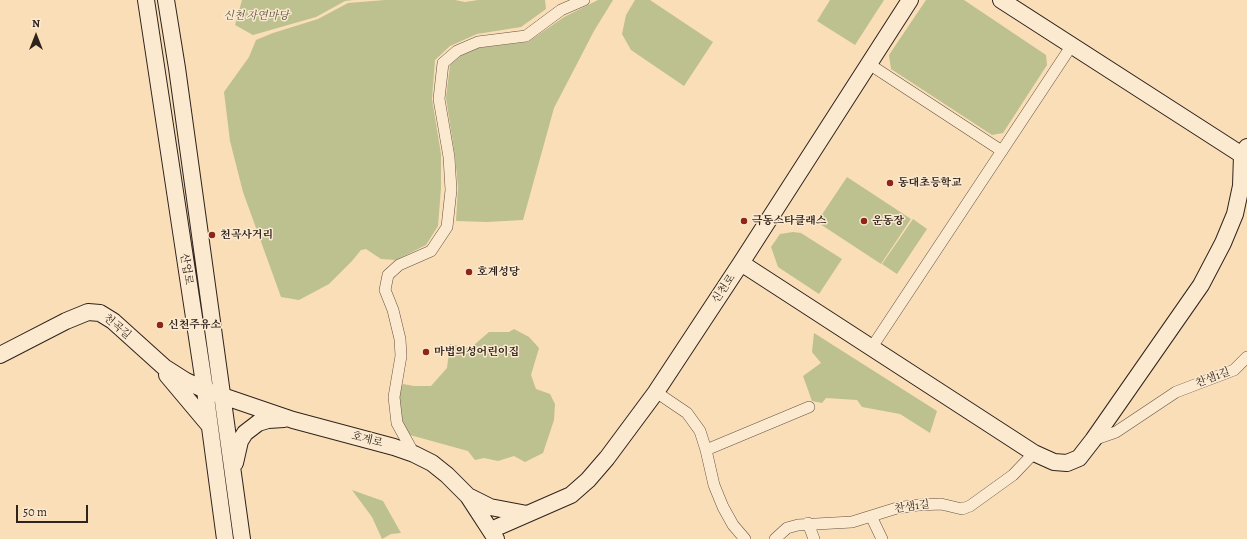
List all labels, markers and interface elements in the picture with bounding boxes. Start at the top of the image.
park label: 신천 자연마당 [223,9,289,23]
north arrow [16,16,56,56]
text: N [32,16,40,31]
place label: 동대초등학교 [898,176,962,190]
marker: 동대초등학교 [885,178,895,188]
place label: 극동스타클래스 [752,214,826,228]
place label: 운동장 [872,214,904,228]
marker: 극동스타클래스 [739,216,749,226]
marker: 운동장 [859,216,869,226]
place label: 천곡사거리 [220,228,273,242]
marker: 천곡사거리 [207,230,217,240]
street label: 산업로 [177,252,195,286]
place label: 호계성당 [477,265,520,279]
marker: 호계성당 [464,267,474,277]
street label: 신천로 [710,272,738,306]
street label: 천곡길 [101,312,133,342]
place label: 신천주유소 [168,318,221,332]
marker: 신천주유소 [155,320,165,330]
place label: 마법의성어린이집 [434,345,519,359]
marker: 마법의성어린이집 [421,347,431,357]
street label: 찬샘1길 [1194,365,1232,391]
street label: 호계로 [350,430,384,450]
scale bar [18,497,90,523]
street label: 찬샘1길 [893,498,931,516]
text: 50 m [23,504,47,520]

